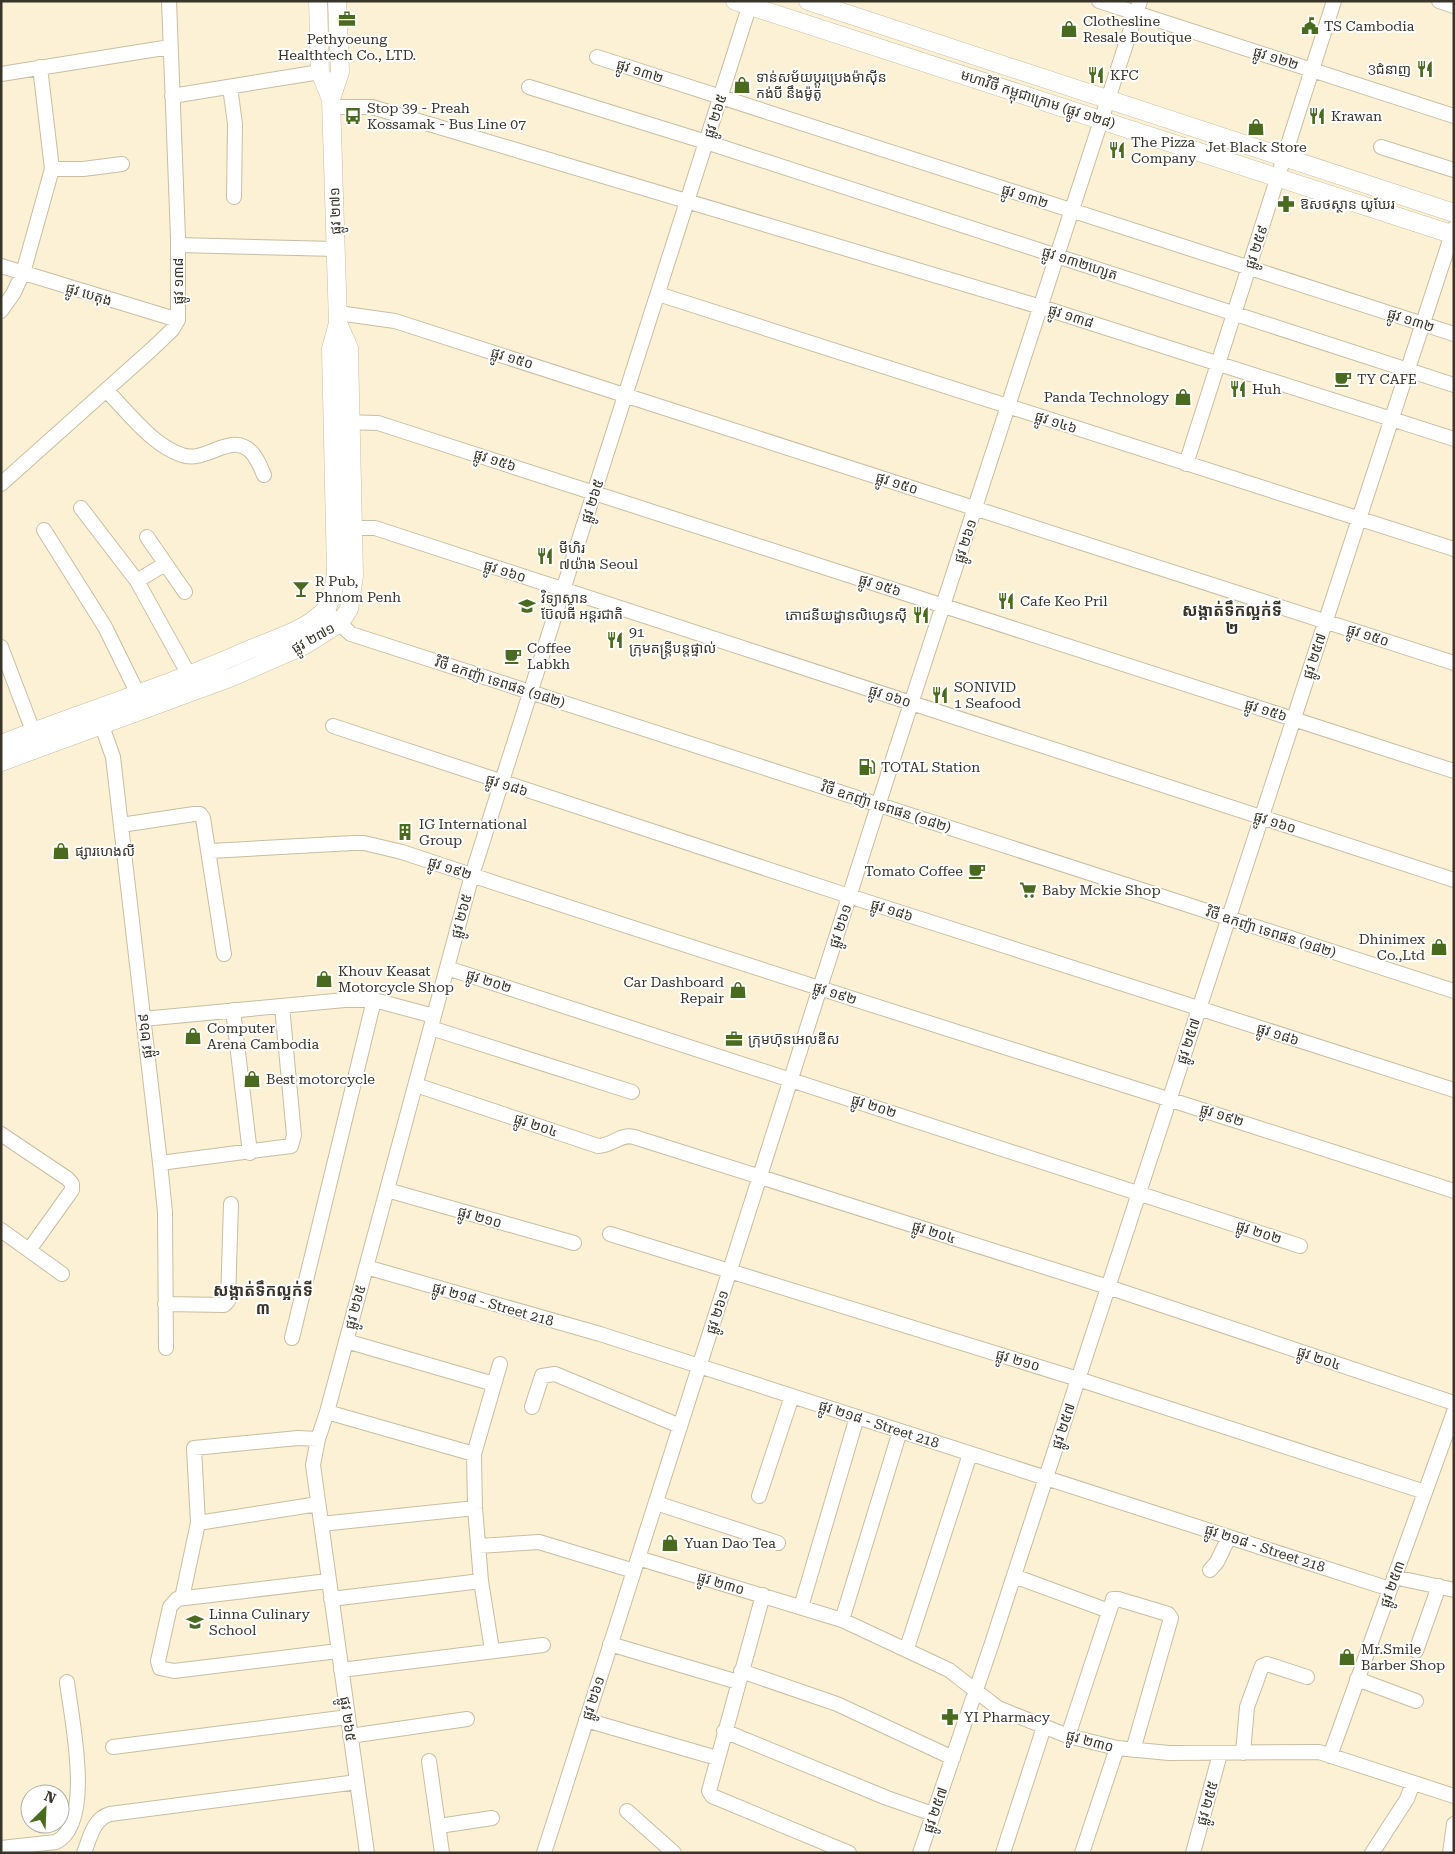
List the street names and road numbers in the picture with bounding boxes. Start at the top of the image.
street label: ផ្លូវ ១២២ [1250,43,1301,77]
street label: ផ្លូវ ១៣២ [613,56,666,90]
street label: មហាវិថី កម្ពុជាក្រោម (ផ្លូវ ១២៨) [957,66,1117,136]
street label: ផ្លូវ ២៦៥ [700,92,734,141]
street label: ផ្លូវ ១៣២ [998,181,1051,215]
street label: ផ្លូវ ២៧១ [326,187,348,235]
street label: ផ្លូវ ២៥៩ [1241,223,1275,272]
street label: ផ្លូវ ១៣២ហ្សេត [1039,243,1120,287]
street label: ផ្លូវ ១៣៨ [170,258,190,304]
street label: ផ្លូវ បេតុង [63,279,114,313]
street label: ផ្លូវ ១៣៨ [1045,301,1096,335]
street label: ផ្លូវ ១៣២ [1384,305,1437,339]
street label: ផ្លូវ ១៥០ [488,344,535,376]
street label: ផ្លូវ ១៤៦ [1031,408,1079,440]
street label: ផ្លូវ ១៥៦ [470,446,518,478]
street label: ផ្លូវ ១៥០ [872,469,920,501]
street label: ផ្លូវ ២៦៥ [577,477,611,526]
street label: ផ្លូវ ២៦១ [950,517,984,566]
street label: ផ្លូវ ១៦០ [480,557,528,589]
street label: ផ្លូវ ១៥៦ [855,571,903,603]
street label: ផ្លូវ ២៧១ [288,620,340,660]
street label: ផ្លូវ ១៥០ [1343,621,1391,653]
street label: ផ្លូវ ២៥៧ [1299,631,1333,682]
street label: វិថី ឧកញ៉ា ទេពផន (១៨២) [432,653,567,712]
street label: ផ្លូវ ១៦០ [865,682,913,714]
street label: ផ្លូវ ១៥៦ [1241,696,1289,728]
street label: ផ្លូវ ១៨៦ [482,771,530,803]
street label: វិថី ឧកញ៉ា ទេពផន (១៨២) [818,778,953,837]
street label: ផ្លូវ ១៦០ [1250,808,1298,840]
street label: ផ្លូវ ១៩២ [425,853,474,887]
street label: ផ្លូវ ២៦៥ [447,892,479,941]
street label: ផ្លូវ ១៨៦ [867,896,915,928]
street label: ផ្លូវ ២៦១ [825,902,859,951]
street label: វិថី ឧកញ៉ា ទេពផន (១៨២) [1203,903,1338,962]
street label: ផ្លូវ ២០២ [463,966,514,1000]
street label: ផ្លូវ ១៩២ [810,978,859,1012]
street label: ផ្លូវ ២៦៩ [135,1012,159,1059]
street label: ផ្លូវ ២៥៧ [1173,1016,1207,1067]
street label: ផ្លូវ ១៨៦ [1253,1020,1301,1052]
street label: ផ្លូវ ២០២ [848,1091,899,1125]
street label: ផ្លូវ ១៩២ [1197,1100,1246,1134]
street label: ផ្លូវ ២០៤ [511,1110,560,1144]
street label: ផ្លូវ ២១០ [455,1203,504,1235]
street label: ផ្លូវ ២០៤ [909,1217,958,1251]
street label: ផ្លូវ ២០២ [1233,1217,1284,1251]
street label: ផ្លូវ ២១៨ - Street 218 [429,1279,556,1333]
street label: ផ្លូវ ២៦៥ [341,1283,373,1332]
street label: ផ្លូវ ២៦១ [702,1288,736,1337]
street label: ផ្លូវ ២០៤ [1294,1343,1343,1377]
street label: ផ្លូវ ២១០ [993,1346,1042,1378]
street label: ផ្លូវ ២១៨ - Street 218 [815,1397,941,1455]
street label: ផ្លូវ ២៥៧ [1048,1401,1082,1452]
street label: ផ្លូវ ២១៨ - Street 218 [1201,1521,1327,1579]
street label: ផ្លូវ ២៥៣ [1376,1558,1412,1611]
street label: ផ្លូវ ២៣០ [694,1568,747,1602]
street label: ផ្លូវ ២៦១ [578,1674,612,1723]
street label: ផ្លូវ ២៦៥ [333,1695,359,1743]
street label: ផ្លូវ ២៣០ [1063,1727,1115,1759]
street label: ផ្លូវ ២៥៥ [1193,1779,1225,1828]
street label: ផ្លូវ ២៥៧ [920,1785,954,1836]

